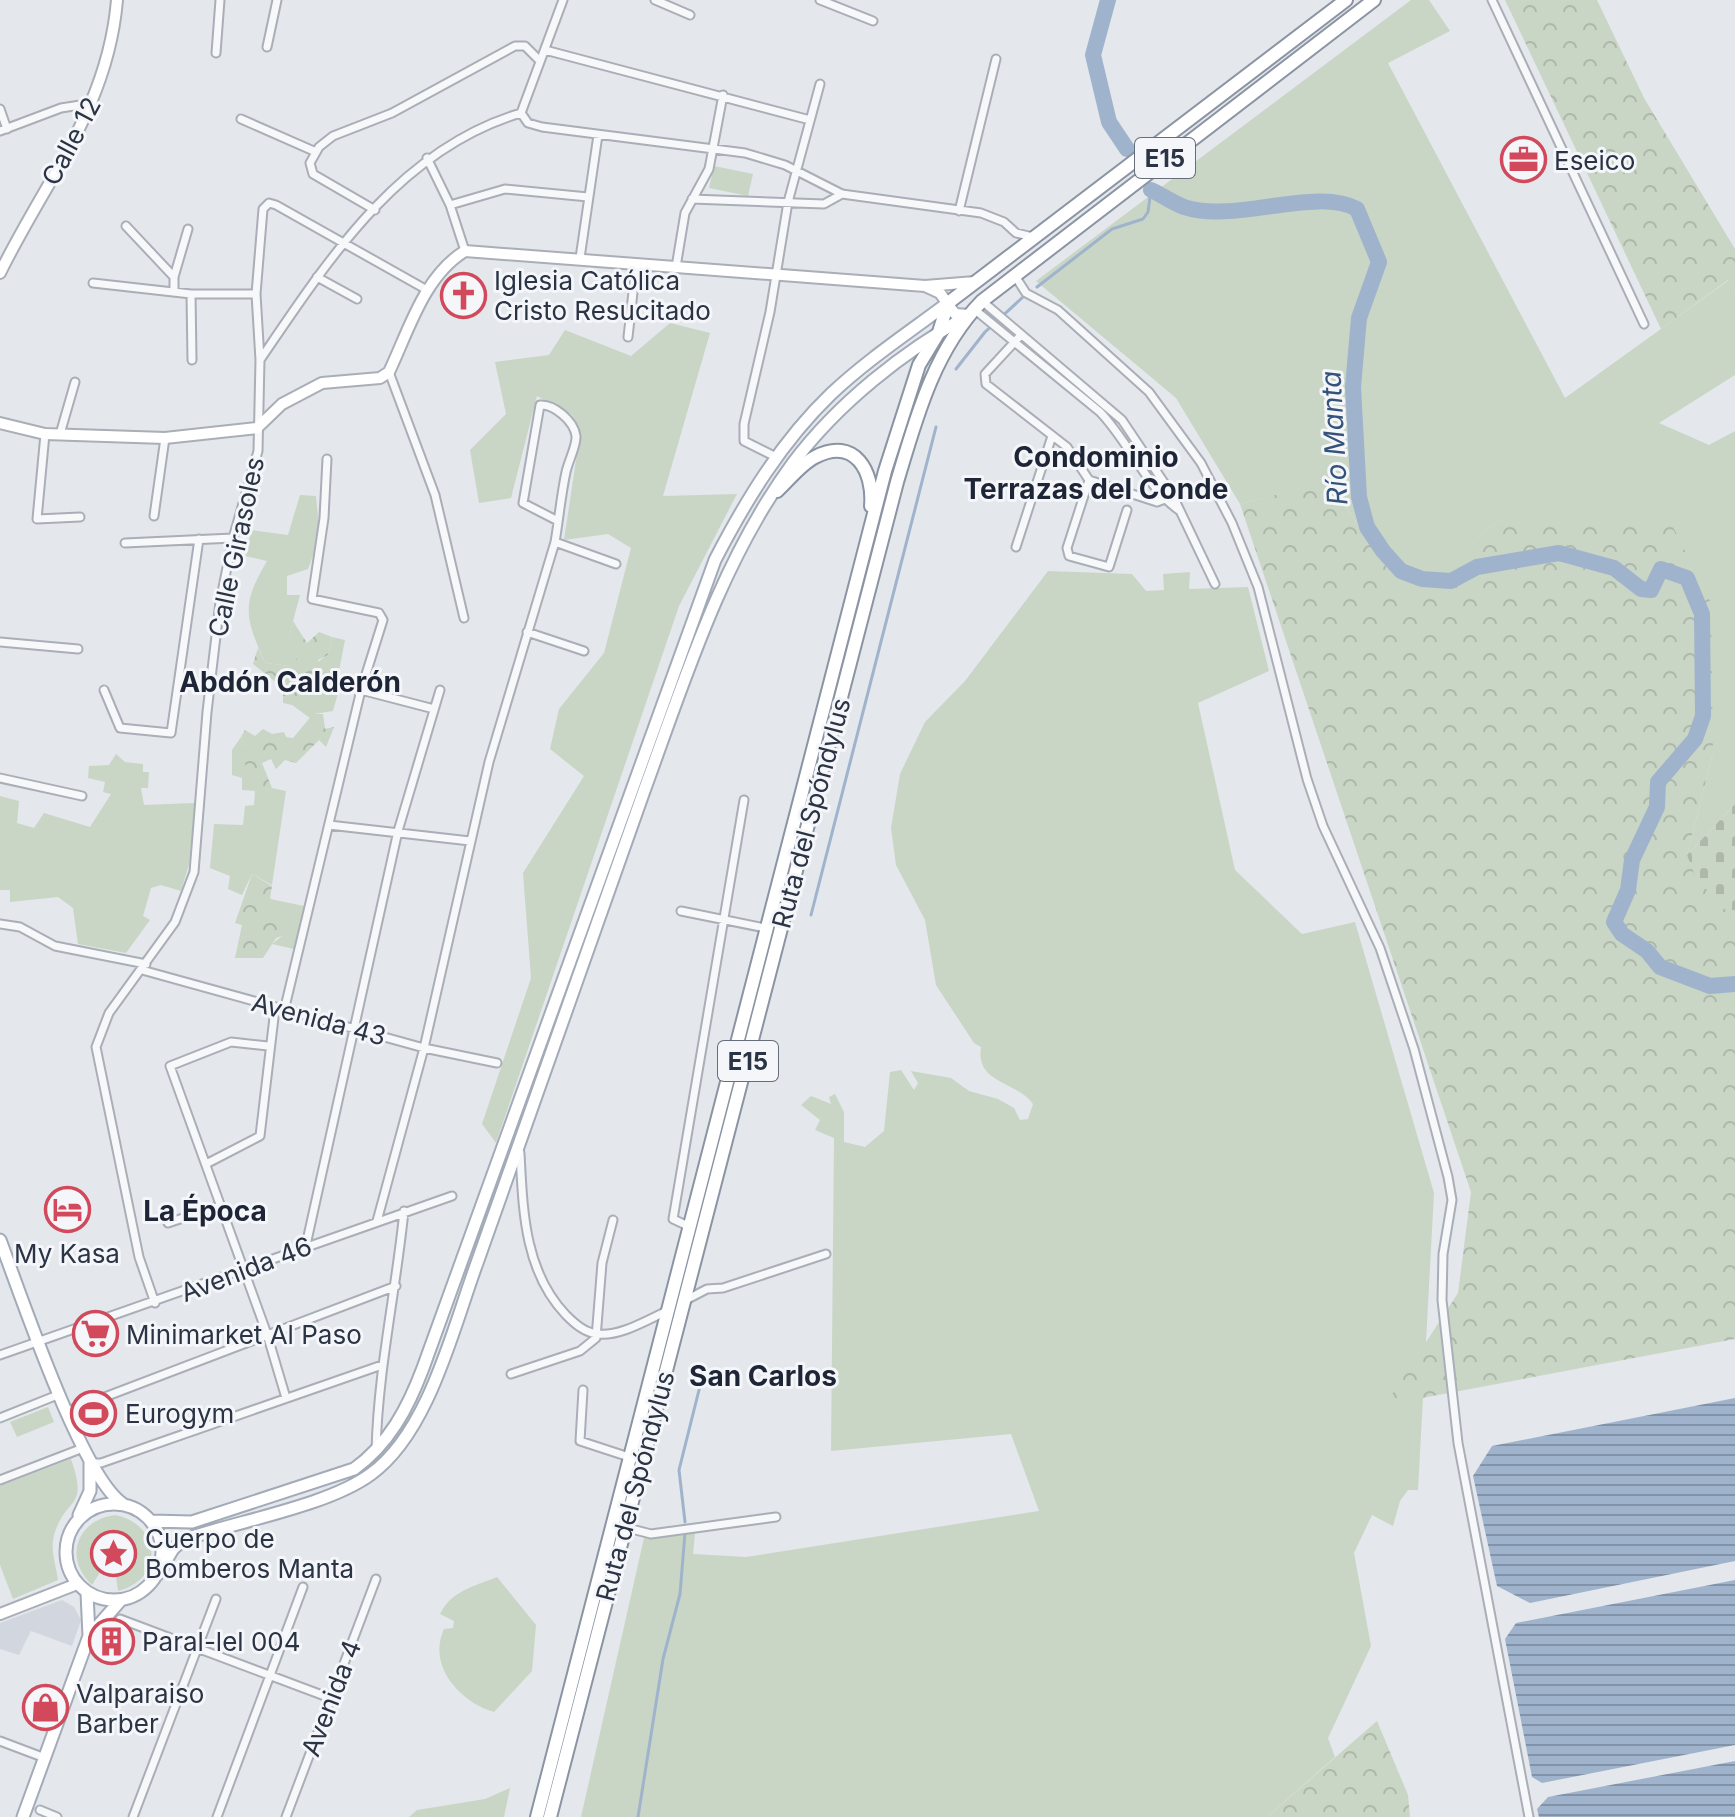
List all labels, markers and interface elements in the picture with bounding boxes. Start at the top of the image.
street label: Calle 12 [35,92,107,190]
office icon: Eseico [1499,136,1547,184]
road number: E15 [1135,138,1195,178]
place label: Eseico [1554,145,1635,176]
place label: Iglesia Católica Cristo Resucitado [494,265,711,326]
church icon: Iglesia Católica Cristo Resucitado [439,271,487,319]
water label: Río Manta [1314,370,1354,506]
district label: Condominio Terrazas del Conde [964,440,1228,506]
street label: Calle Girasoles [202,454,270,640]
district label: Abdón Calderón [179,665,401,699]
street label: Ruta del Spóndylus [765,694,857,932]
street label: Avenida 43 [248,986,390,1052]
road number: E15 [718,1041,778,1081]
hotel icon: My Kasa [43,1186,91,1234]
district label: La Época [143,1193,267,1228]
street label: Avenida 46 [176,1230,316,1308]
place label: My Kasa [14,1238,120,1269]
supermarket icon: Minimarket Al Paso [71,1310,119,1358]
place label: Minimarket Al Paso [126,1319,362,1350]
district label: San Carlos [689,1359,837,1393]
street label: Ruta del Spóndylus [589,1367,681,1605]
sports icon: Eurogym [70,1389,118,1437]
place label: Eurogym [125,1398,234,1429]
place label: Cuerpo de Bomberos Manta [145,1523,354,1584]
place icon: Cuerpo de Bomberos Manta [90,1529,138,1577]
building icon: Paral-lel 004 [87,1617,135,1665]
place label: Paral-lel 004 [142,1626,301,1657]
street label: Avenida 4 [295,1636,367,1760]
place label: Valparaiso Barber [76,1678,204,1739]
shop icon: Valparaiso Barber [21,1684,69,1732]

